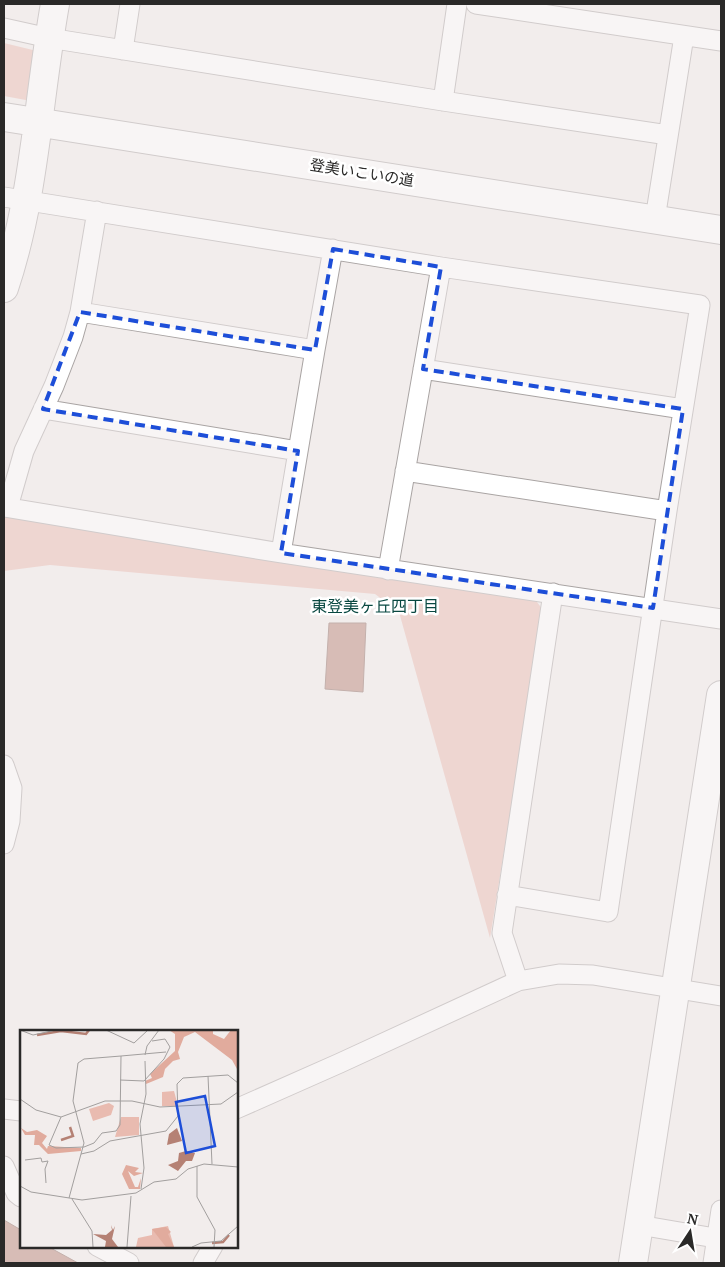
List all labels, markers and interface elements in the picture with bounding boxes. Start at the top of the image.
street label: 登美いこいの道 [309,154,416,190]
district label: 東登美ヶ丘四丁目 [311,595,439,617]
inset map [20,1030,238,1247]
north arrow [665,1207,715,1257]
text: N [686,1208,700,1229]

